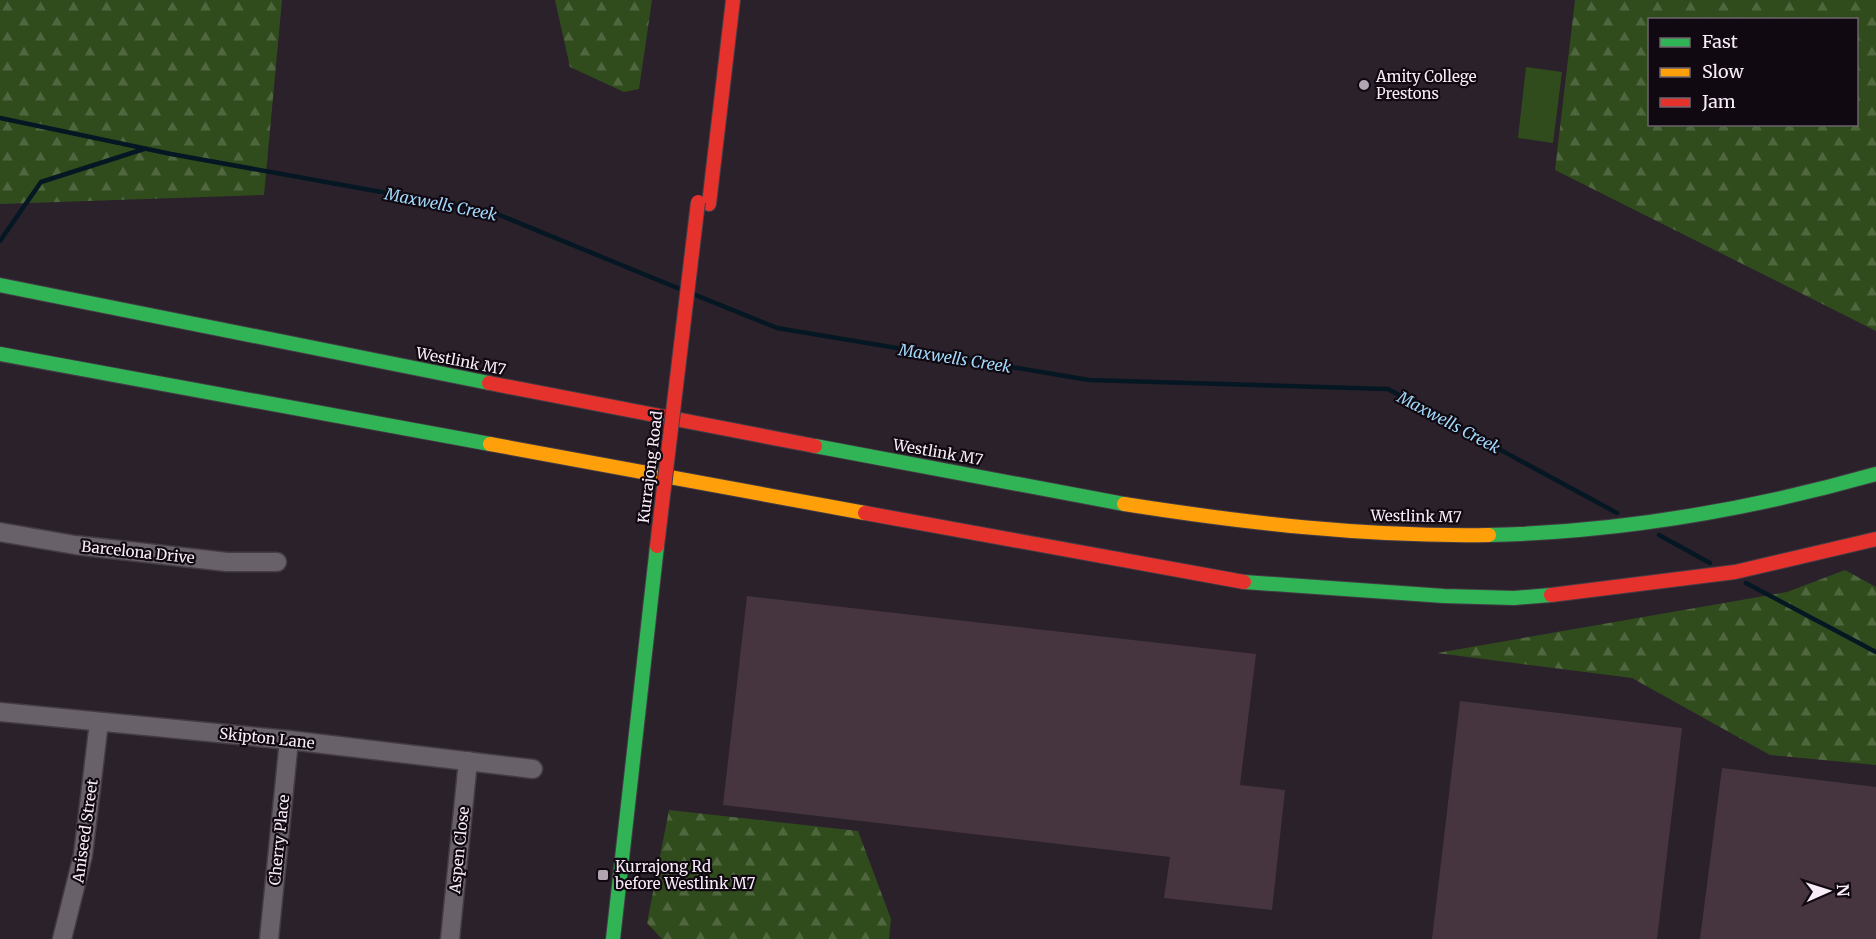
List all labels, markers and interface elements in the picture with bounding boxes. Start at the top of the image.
legend [1648,18,1858,126]
text: Fast [1702,30,1738,53]
text: Slow [1702,60,1745,83]
place label: Amity College Prestons [1375,67,1477,103]
marker: Amity College Prestons [1357,78,1371,92]
text: Jam [1701,90,1736,113]
water label: Maxwells Creek [382,183,499,225]
water label: Maxwells Creek [896,339,1013,377]
street label: Westlink M7 [414,343,508,379]
water label: Maxwells Creek [1393,386,1504,458]
street label: Kurrajong Road [634,410,666,524]
street label: Westlink M7 [891,435,985,469]
street label: Westlink M7 [1369,506,1462,526]
street label: Barcelona Drive [80,537,196,567]
street label: Skipton Lane [218,724,316,752]
street label: Aniseed Street [68,778,102,885]
street label: Cherry Place [265,794,293,886]
street label: Aspen Close [445,805,473,895]
place label: Kurrajong Rd before Westlink M7 [614,857,756,893]
north arrow [1798,861,1858,921]
marker: Kurrajong Rd before Westlink M7 [596,868,610,882]
text: N [1833,883,1853,897]

